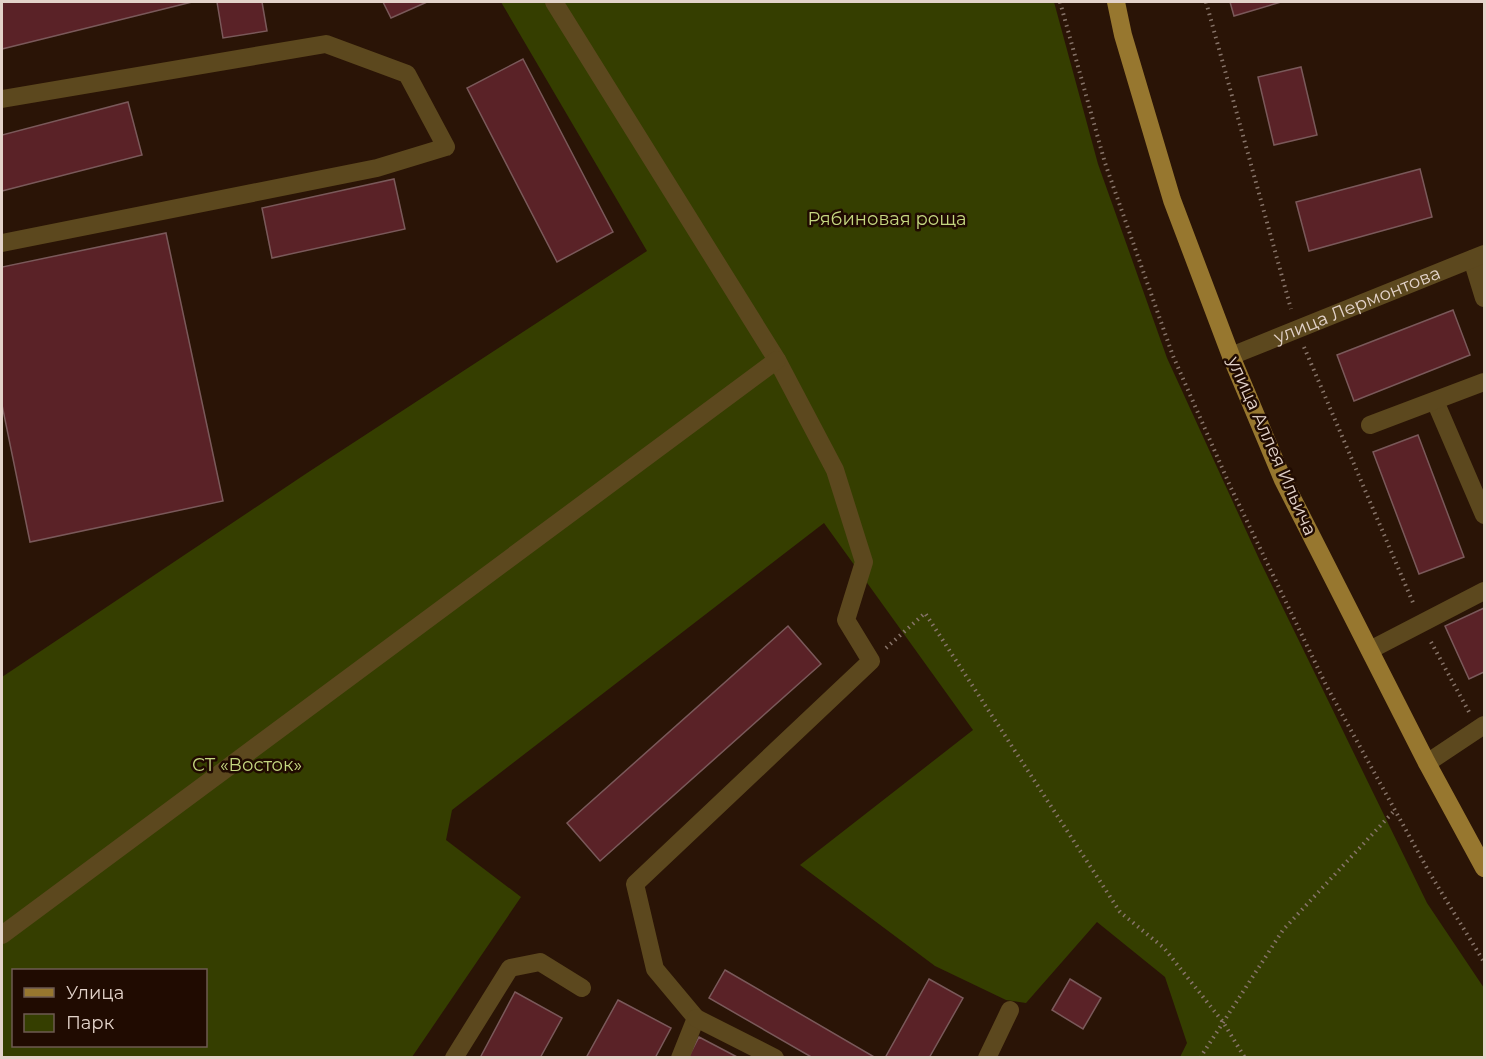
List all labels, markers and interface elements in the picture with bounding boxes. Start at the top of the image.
park label: Рябиновая роща [808,208,966,230]
street label: улица Лермонтова [1270,262,1444,349]
street label: улица Аллея Ильича [1222,352,1321,539]
park label: СТ «Восток» [192,754,302,776]
legend [12,969,207,1047]
text: Улица [66,982,124,1004]
text: Парк [66,1012,115,1034]

